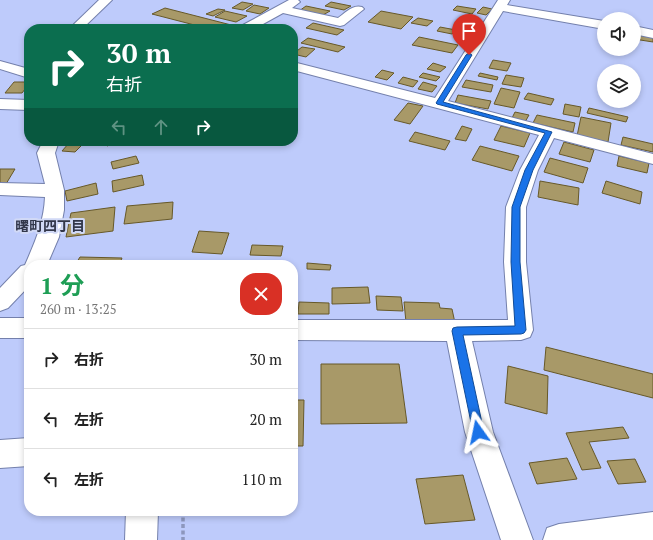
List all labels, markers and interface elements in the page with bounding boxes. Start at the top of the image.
map controls [597,12,641,108]
button: sound [597,12,641,56]
pin [452,14,486,55]
icon: arrive [458,20,480,42]
text: 30 m [106,34,171,71]
icon: right [40,40,92,92]
button: layers [597,64,641,108]
text: 右折 [106,72,142,96]
icon: left [108,116,130,138]
icon: ahead [150,116,172,138]
icon: right [192,116,214,138]
district label: 曙町四丁目 [15,216,85,235]
text: 1 分 [40,269,84,301]
button: close [240,273,282,315]
text: 260 m · 13:25 [40,300,117,318]
icon: right [40,348,62,370]
text: 右折 [74,349,104,369]
text: 30 m [249,349,282,369]
icon: left [40,408,62,430]
text: 左折 [74,409,104,429]
text: 20 m [249,409,282,429]
position arrow [457,411,499,453]
icon: left [40,468,62,490]
text: 左折 [74,469,104,489]
text: 110 m [241,469,282,489]

